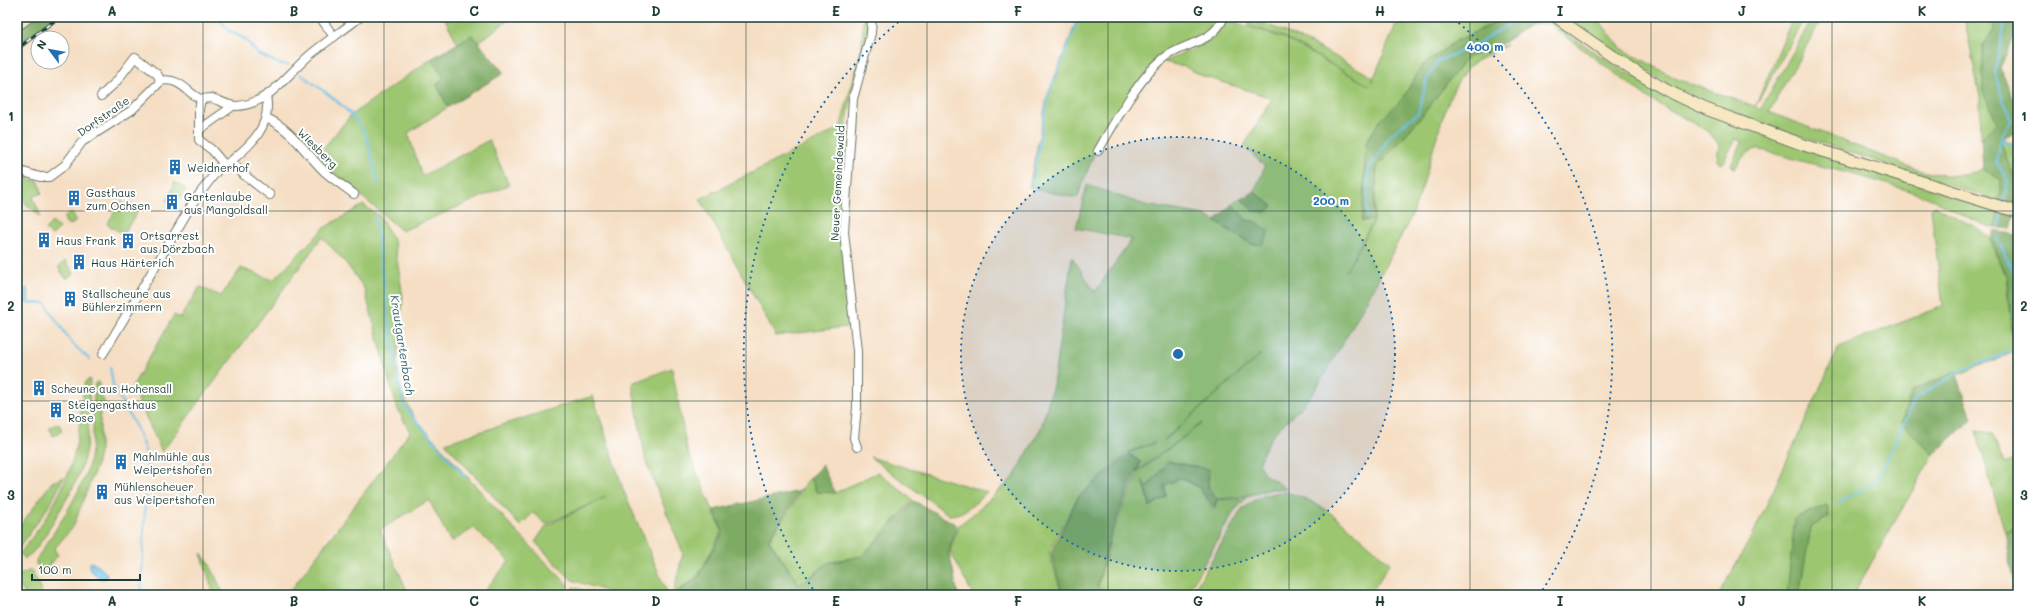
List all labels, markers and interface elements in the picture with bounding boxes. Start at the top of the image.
text: A [107,2,117,19]
text: B [290,2,299,19]
text: C [469,2,479,19]
text: D [651,2,661,19]
text: E [832,2,840,19]
text: F [1014,2,1022,19]
text: G [1193,2,1203,19]
text: H [1375,2,1385,19]
text: I [1557,2,1564,19]
text: J [1738,2,1746,19]
text: K [1918,2,1927,19]
north arrow [30,30,70,70]
text: N [33,37,50,52]
text: 400 m [1467,38,1503,54]
street label: Dorfstraße [74,92,132,139]
text: 1 [8,107,14,124]
text: 1 [2021,107,2027,124]
street label: Wiesberg [295,125,341,171]
street label: Neuer Gemeindewald [826,125,848,241]
building icon: Weidnerhof [166,158,184,176]
place label: Weidnerhof [187,160,250,175]
place label: Gasthaus zum Ochsen [86,185,150,213]
building icon: Gasthaus zum Ochsen [65,189,83,207]
place label: Gartenlaube aus Mangoldsall [184,189,268,217]
text: 200 m [1313,192,1349,208]
building icon: Gartenlaube aus Mangoldsall [163,193,181,211]
place label: Ortsarrest aus Dörzbach [140,228,214,256]
building icon: Haus Frank [35,231,53,249]
building icon: Ortsarrest aus Dörzbach [119,232,137,250]
place label: Haus Frank [56,233,116,248]
building icon: Haus Härterich [70,253,88,271]
place label: Haus Härterich [91,255,174,270]
place label: Stallscheune aus Bühlerzimmern [82,286,171,314]
building icon: Stallscheune aus Bühlerzimmern [61,290,79,308]
water label: Krautgartenbach [387,294,419,397]
text: 2 [7,297,15,314]
text: 2 [2020,297,2028,314]
centre of rings [1171,347,1185,361]
building icon: Scheune aus Hohensall [30,379,48,397]
place label: Scheune aus Hohensall [51,381,172,396]
place label: Steigengasthaus Rose [68,397,156,425]
building icon: Steigengasthaus Rose [47,401,65,419]
place label: Mahlmühle aus Weipertshofen [133,449,212,477]
building icon: Mahlmühle aus Weipertshofen [112,453,130,471]
place label: Mühlenscheuer aus Weipertshofen [114,479,215,507]
building icon: Mühlenscheuer aus Weipertshofen [93,483,111,501]
text: 3 [7,486,15,503]
text: 3 [2020,486,2028,503]
scale bar [32,556,140,582]
text: 100 m [38,561,72,577]
text: A [107,592,117,609]
text: B [290,592,299,609]
text: C [469,592,479,609]
text: D [651,592,661,609]
text: E [832,592,840,609]
text: F [1014,592,1022,609]
text: G [1193,592,1203,609]
text: H [1375,592,1385,609]
text: I [1557,592,1564,609]
text: J [1738,592,1746,609]
text: K [1918,592,1927,609]

